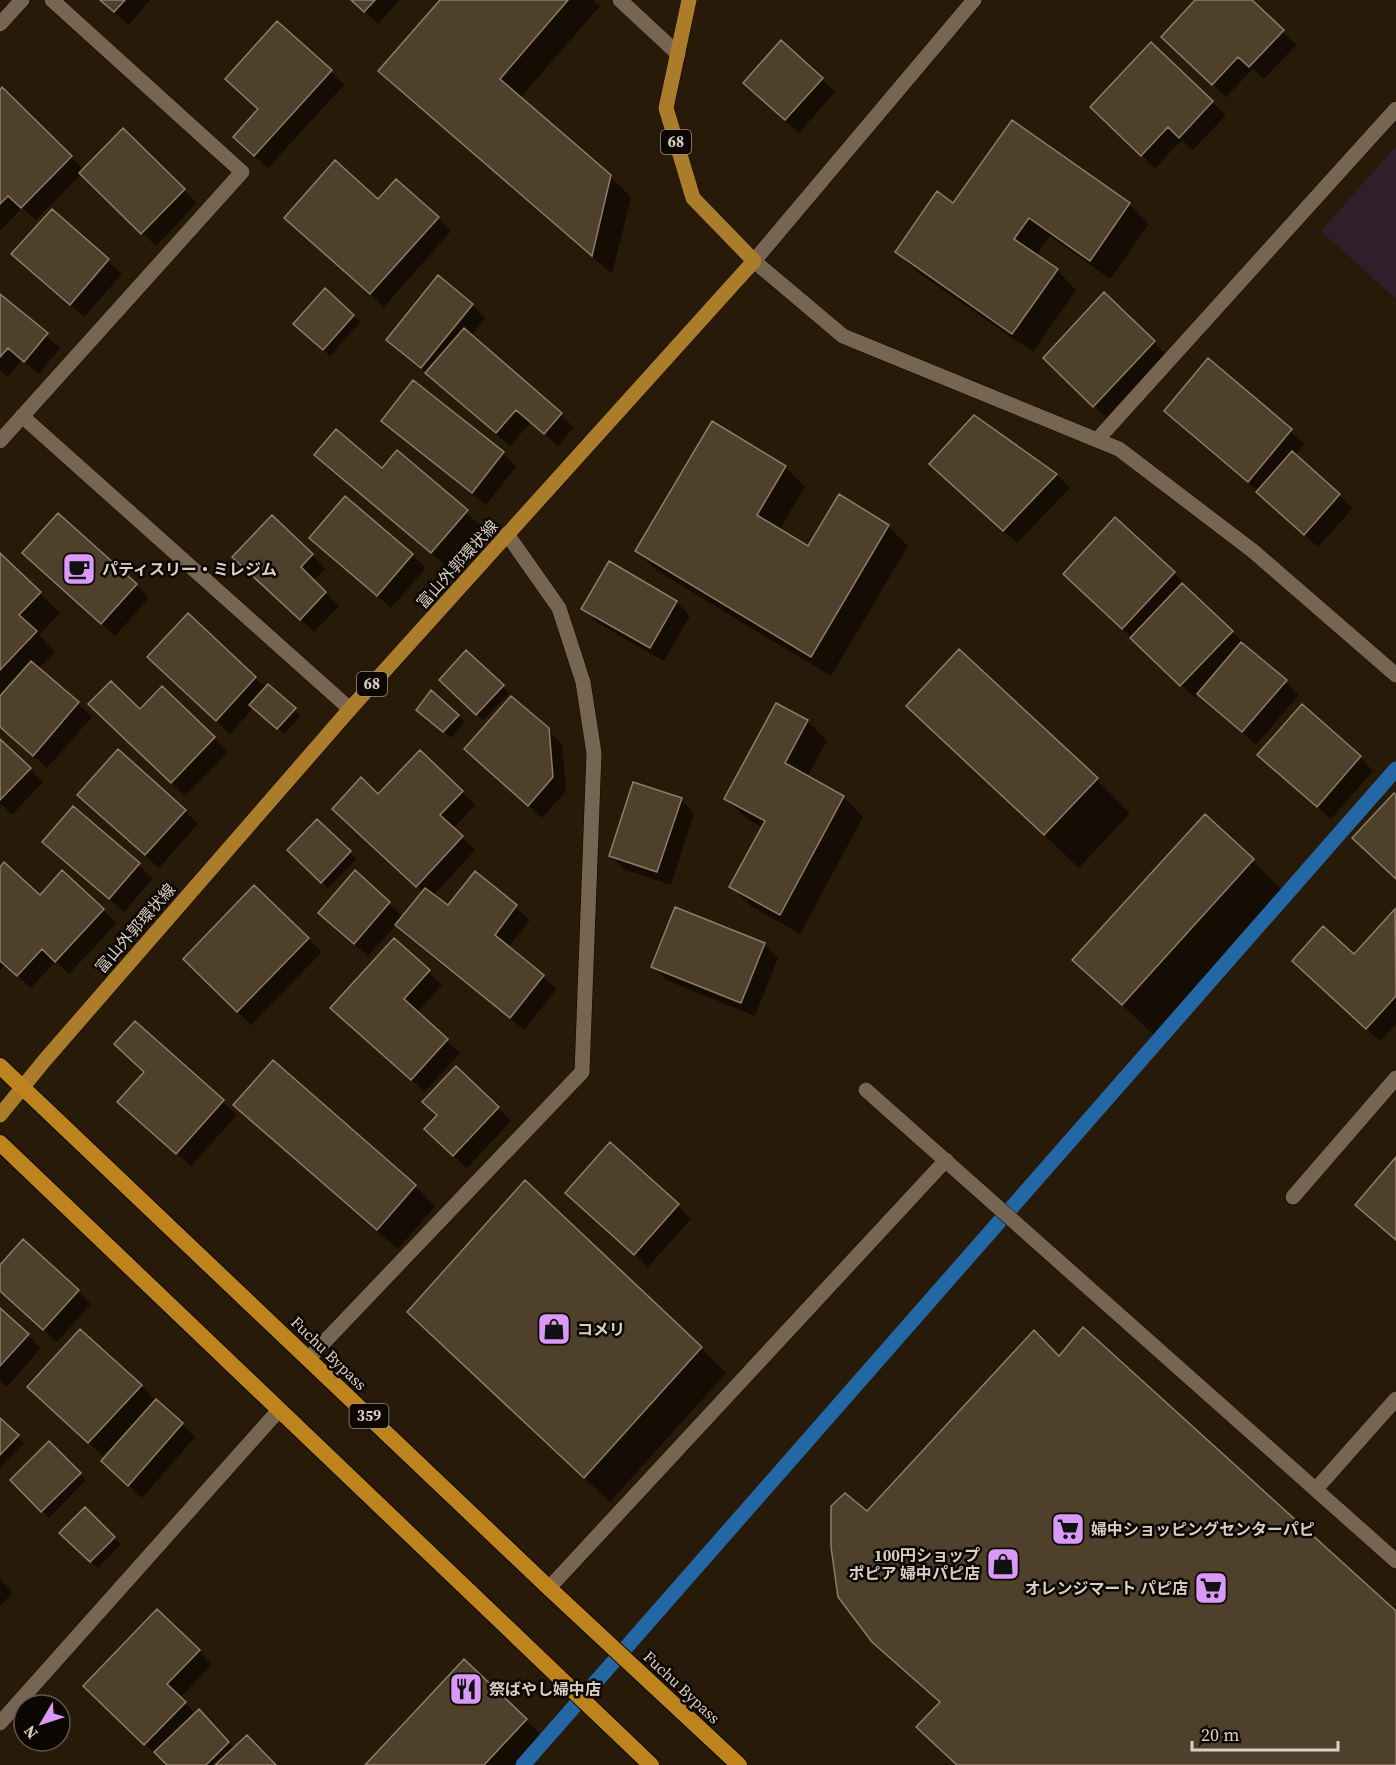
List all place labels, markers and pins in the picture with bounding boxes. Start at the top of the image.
cafe icon: パティスリー・ミレジム [61,551,97,587]
place label: パティスリー・ミレジム [102,558,277,580]
shop icon: コメリ [536,1311,572,1347]
place label: コメリ [577,1318,625,1340]
supermarket icon: 婦中ショッピングセンターパピ [1050,1511,1086,1547]
place label: 婦中ショッピングセンターパピ [1091,1518,1315,1540]
place label: 100円ショップ ポピア 婦中パピ店 [849,1544,980,1584]
shop icon: 100円ショップ ポピア 婦中パピ店 [985,1546,1021,1582]
supermarket icon: オレンジマート パピ店 [1193,1570,1229,1606]
place label: オレンジマート パピ店 [1025,1577,1188,1599]
restaurant icon: 祭ばやし婦中店 [448,1671,484,1707]
place label: 祭ばやし婦中店 [489,1678,601,1700]

